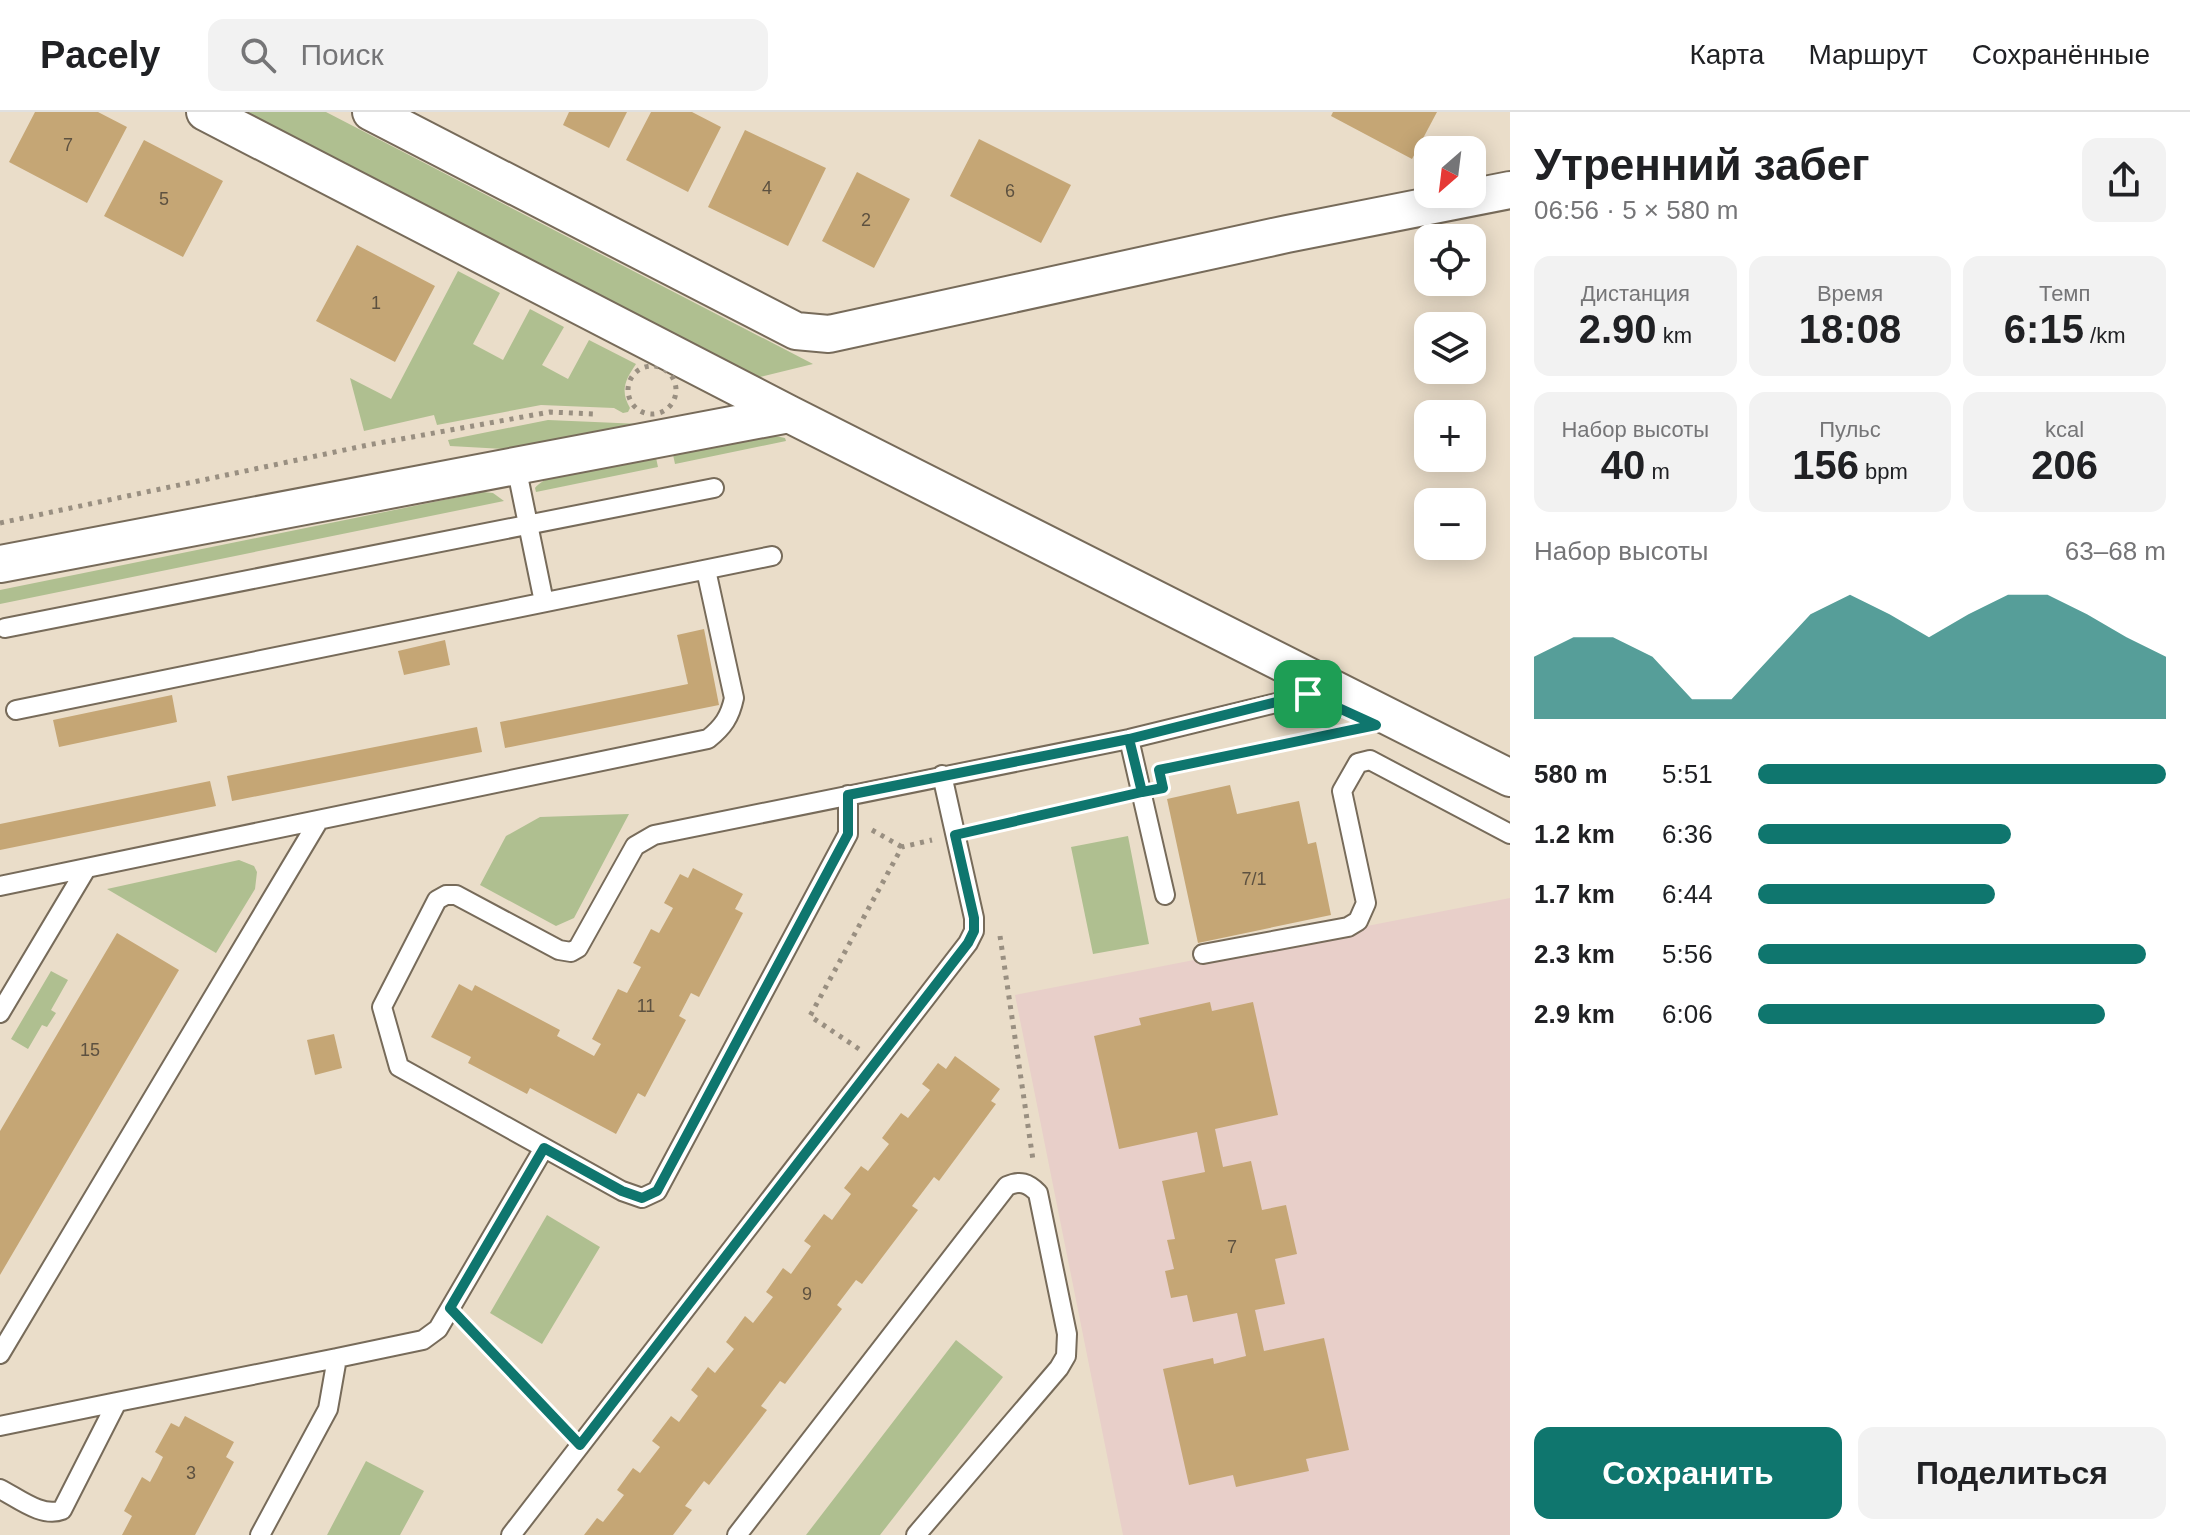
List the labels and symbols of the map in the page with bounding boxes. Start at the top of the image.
house number: 7 [63,135,73,155]
north arrow [1414,136,1486,208]
house number: 4 [762,178,772,198]
house number: 6 [1005,181,1015,201]
house number: 5 [159,189,169,209]
house number: 2 [861,210,871,230]
house number: 1 [371,293,381,313]
pin [1274,660,1342,728]
house number: 7/1 [1241,869,1267,889]
house number: 11 [637,996,655,1016]
house number: 15 [80,1040,100,1060]
house number: 7 [1227,1237,1237,1257]
house number: 9 [802,1284,812,1304]
house number: 3 [186,1463,196,1483]

